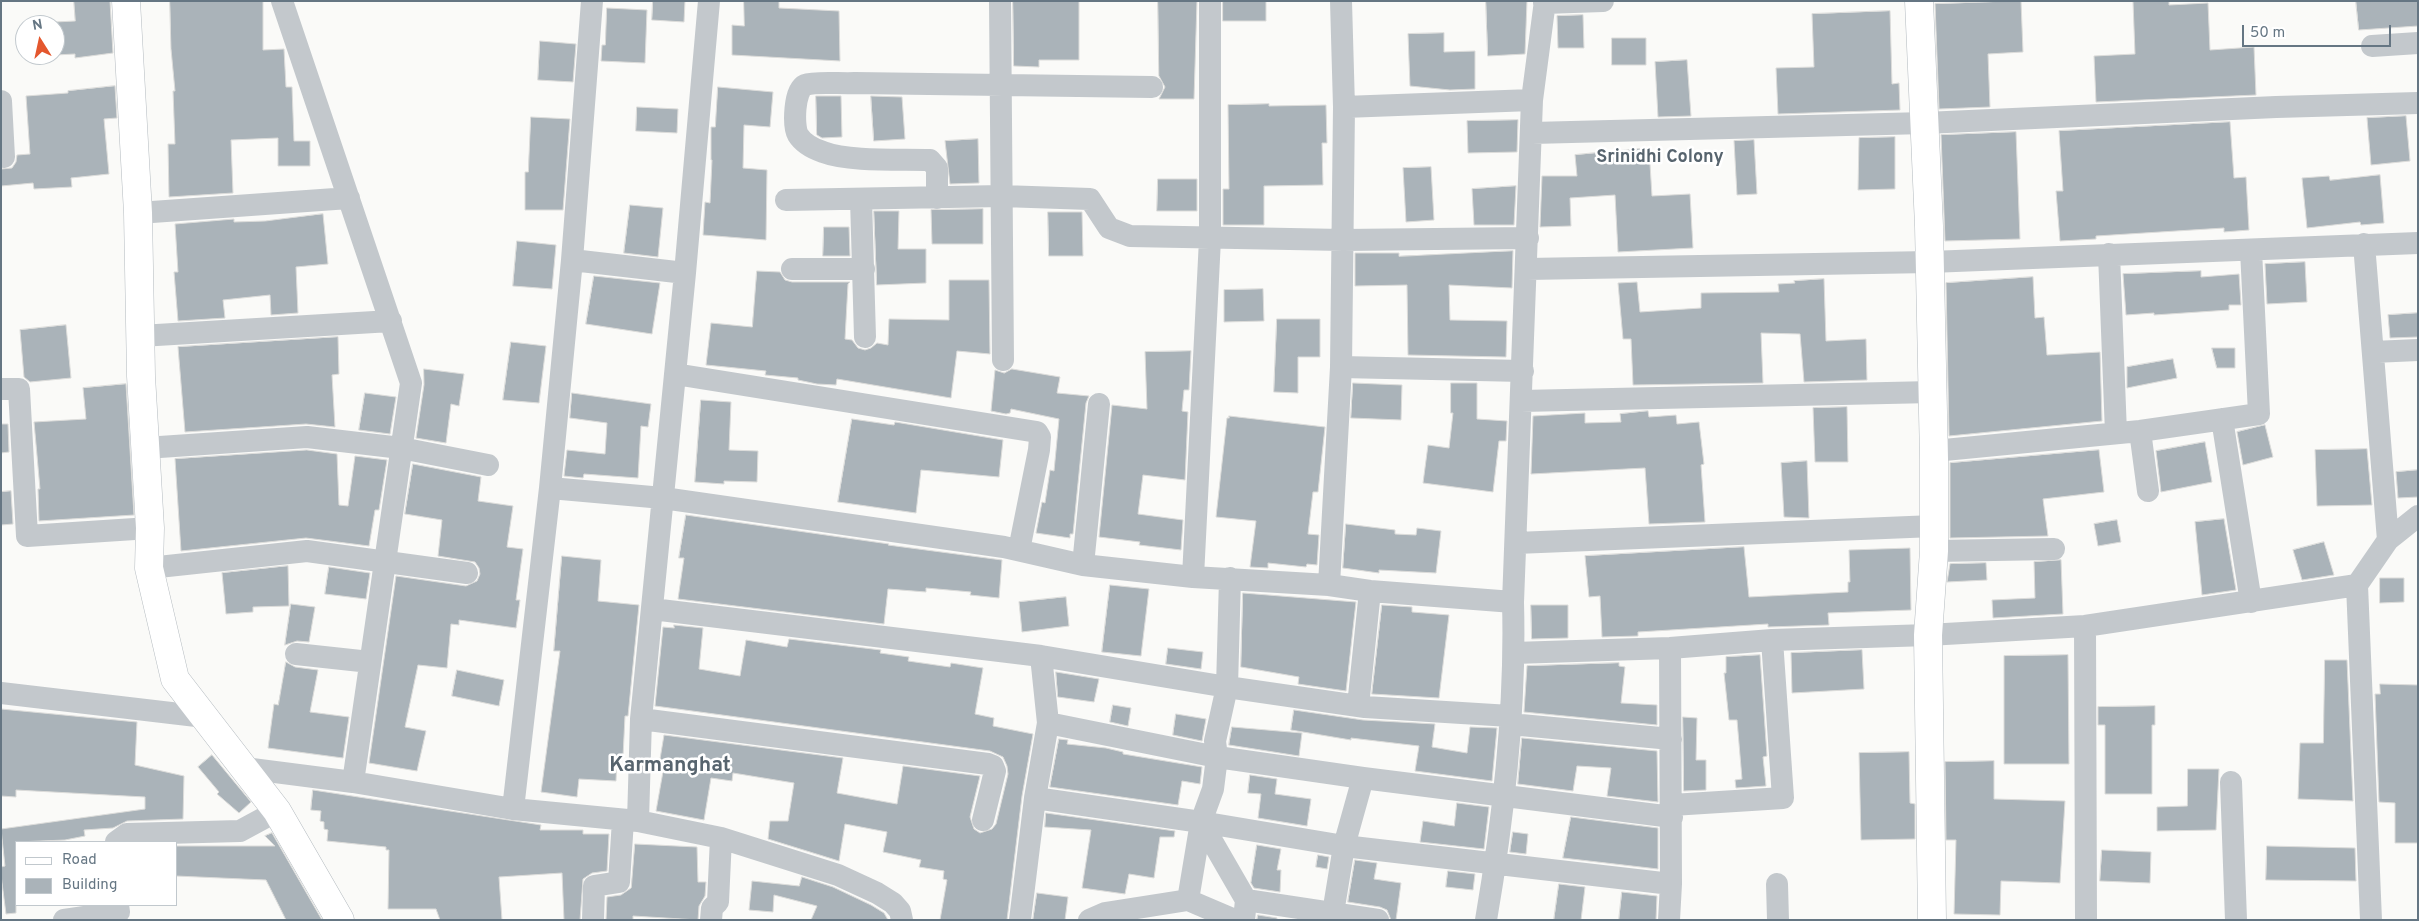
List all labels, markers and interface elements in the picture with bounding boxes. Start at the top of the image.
north arrow [15,15,65,65]
scale bar [2244,15,2393,47]
text: N [31,16,44,35]
text: 50 m [2250,24,2285,43]
district label: Srinidhi Colony [1596,147,1724,169]
district label: Karmanghat [609,754,731,780]
legend [15,841,178,906]
text: Road [62,851,97,870]
text: Building [62,876,117,895]

